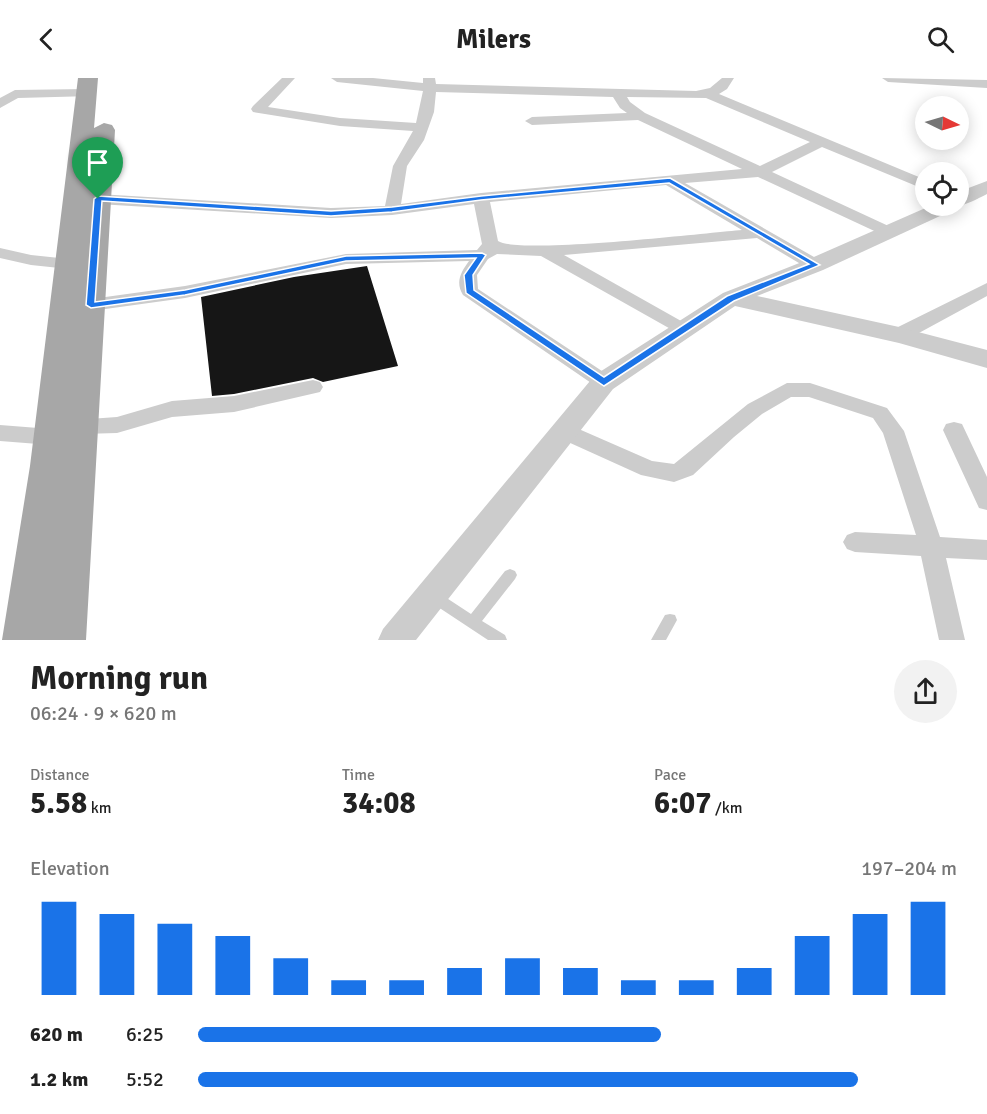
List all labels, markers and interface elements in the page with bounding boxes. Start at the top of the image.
icon: back [30,23,63,56]
text: Milers [456,23,531,56]
icon: search [924,23,957,56]
north arrow [915,96,969,150]
map controls [915,96,969,216]
pin [72,137,123,199]
icon: arrive [81,146,114,179]
button: locate [915,162,969,216]
text: Morning run [30,658,208,699]
button: share [894,660,957,723]
text: 06:24 · 9 × 620 m [30,701,177,726]
text: Distance [30,765,90,785]
text: Time [342,765,375,785]
text: Pace [654,765,686,785]
text: 5.58 [30,785,87,822]
text: 34:08 [342,785,416,822]
text: 6:07 [654,785,711,822]
text: km [87,798,112,818]
text: /km [711,798,743,818]
text: Elevation [30,856,110,881]
text: 197–204 m [861,856,957,881]
text: 620 m [30,1022,83,1047]
text: 6:25 [126,1022,164,1047]
text: 1.2 km [30,1067,88,1092]
text: 5:52 [126,1067,164,1092]

